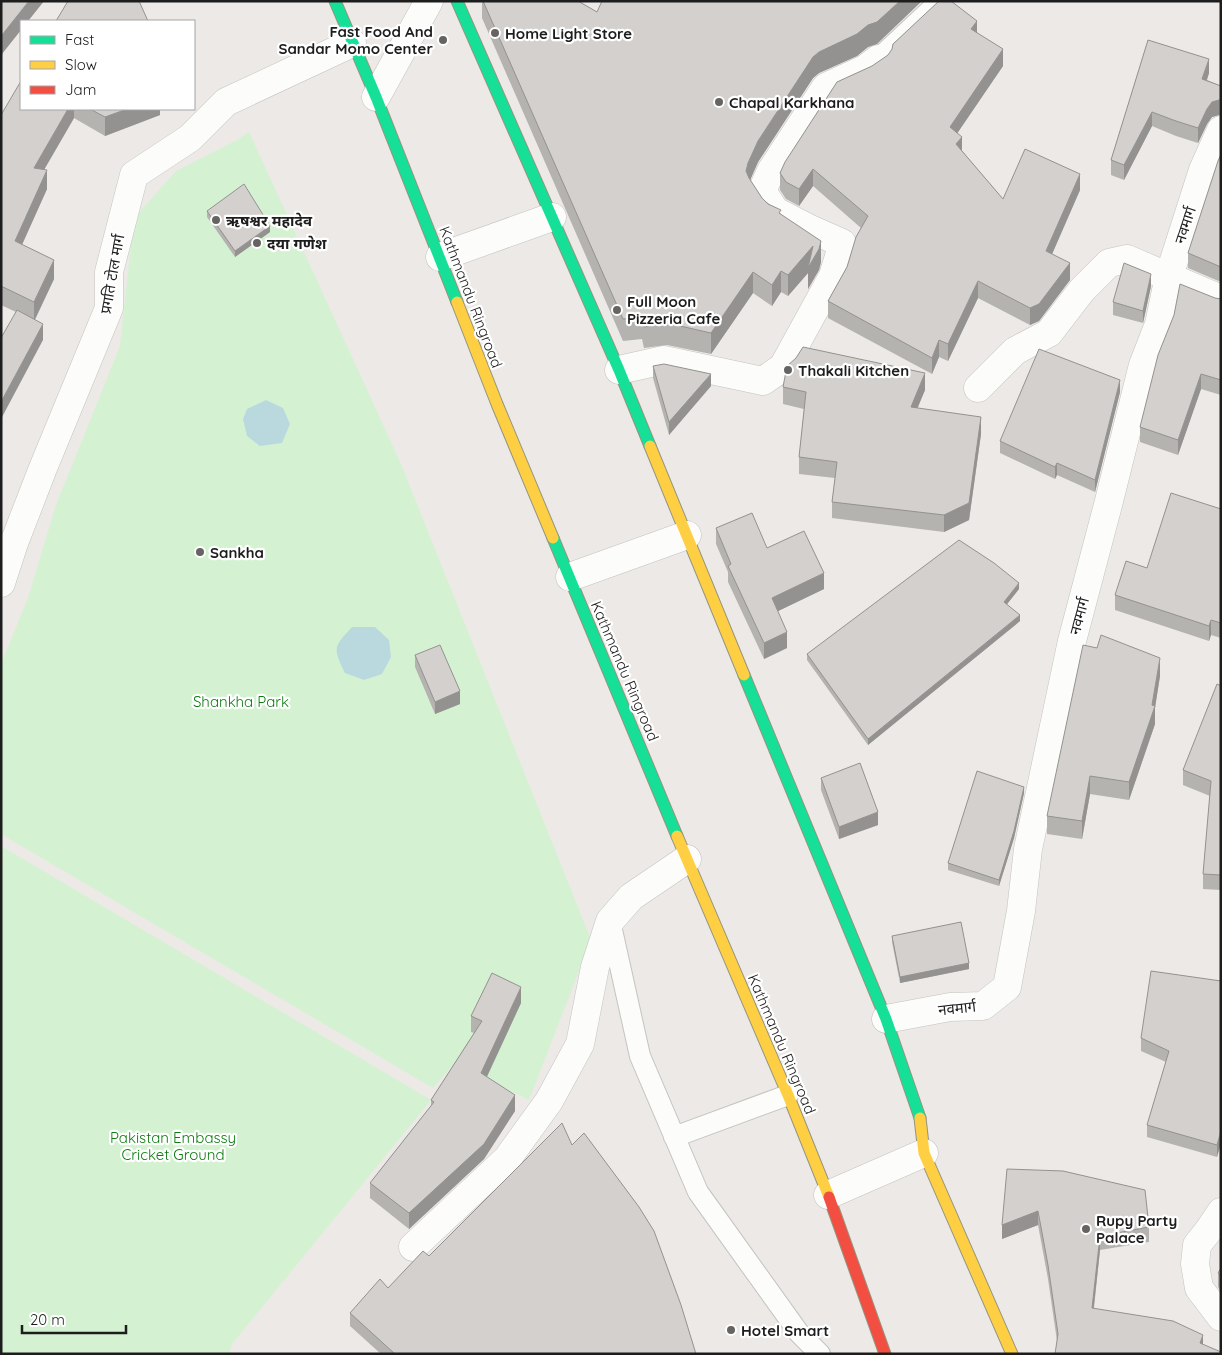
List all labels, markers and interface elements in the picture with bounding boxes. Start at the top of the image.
legend [20,20,195,110]
place label: Fast Food And Sandar Momo Center [278,22,433,58]
place label: Home Light Store [505,24,632,43]
marker: Home Light Store [489,27,501,39]
text: Fast [65,30,94,49]
marker: Fast Food And Sandar Momo Center [437,34,449,46]
text: Slow [65,55,97,74]
text: Jam [65,80,96,99]
place label: Chapal Karkhana [729,93,855,112]
marker: Chapal Karkhana [713,96,725,108]
street label: नवमार्ग [1170,203,1200,246]
place label: ऋषश्वर महादेव [226,211,313,230]
marker: ऋषश्वर महादेव [210,214,222,226]
street label: Kathmandu Ringroad [435,223,507,371]
street label: प्रगति टोल मार्ग [96,232,129,315]
place label: दया गणेश [267,234,327,253]
marker: दया गणेश [251,237,263,249]
place label: Full Moon Pizzeria Cafe [627,292,720,328]
marker: Full Moon Pizzeria Cafe [611,304,623,316]
place label: Thakali Kitchen [798,361,909,380]
marker: Thakali Kitchen [782,364,794,376]
place label: Sankha [210,543,264,562]
marker: Sankha [194,546,206,558]
street label: नवमार्ग [1065,594,1093,637]
street label: Kathmandu Ringroad [587,598,663,744]
park label: Shankha Park [193,692,289,711]
street label: Kathmandu Ringroad [744,971,820,1117]
street label: नवमार्ग [937,996,978,1019]
park label: Pakistan Embassy Cricket Ground [110,1128,236,1164]
place label: Rupy Party Palace [1096,1211,1177,1247]
marker: Rupy Party Palace [1080,1223,1092,1235]
scale bar [22,1302,126,1334]
text: 20 m [30,1310,65,1329]
place label: Hotel Smart [741,1321,829,1340]
marker: Hotel Smart [725,1324,737,1336]

